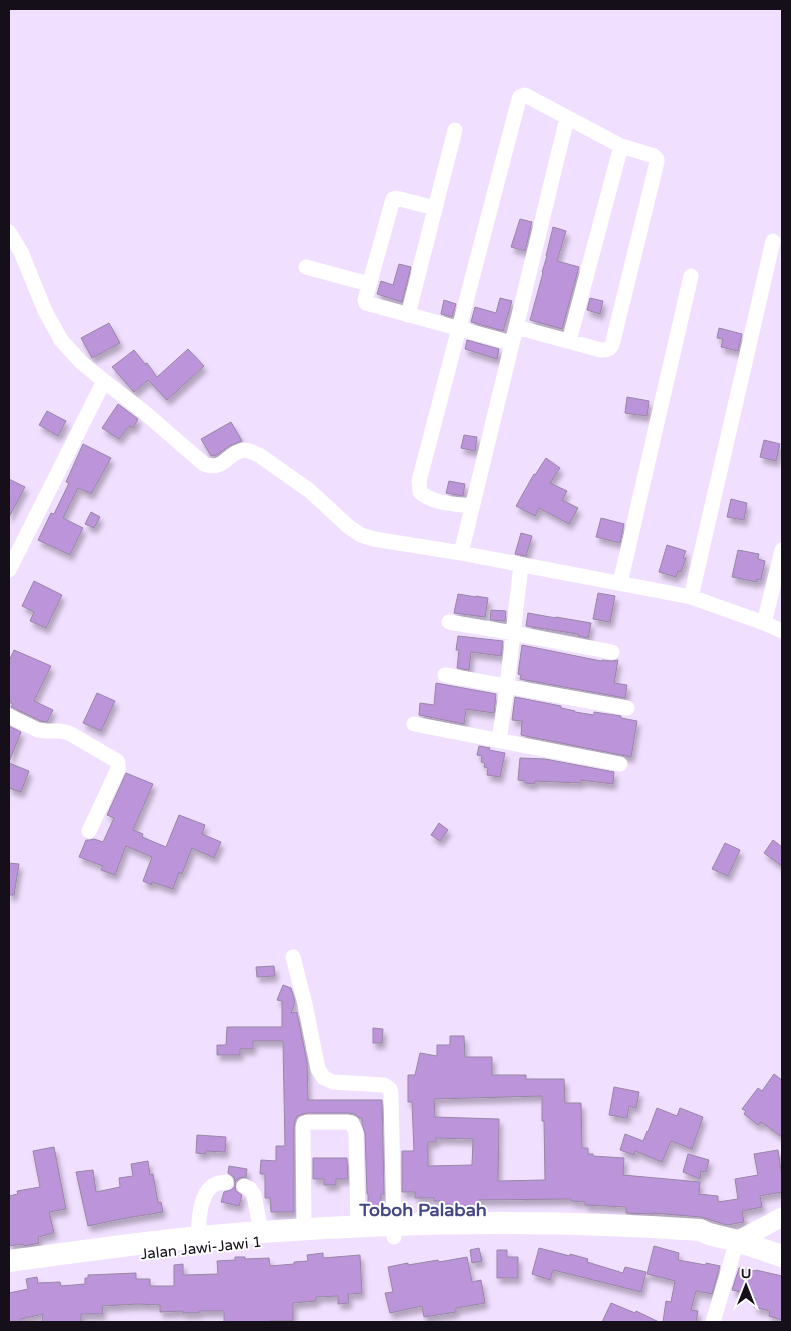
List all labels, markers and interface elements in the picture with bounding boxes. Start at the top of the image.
district label: Toboh Palabah [358,1199,487,1221]
street label: Jalan Jawi-Jawi 1 [139,1233,263,1263]
north arrow [721,1261,771,1311]
text: U [741,1265,751,1282]

